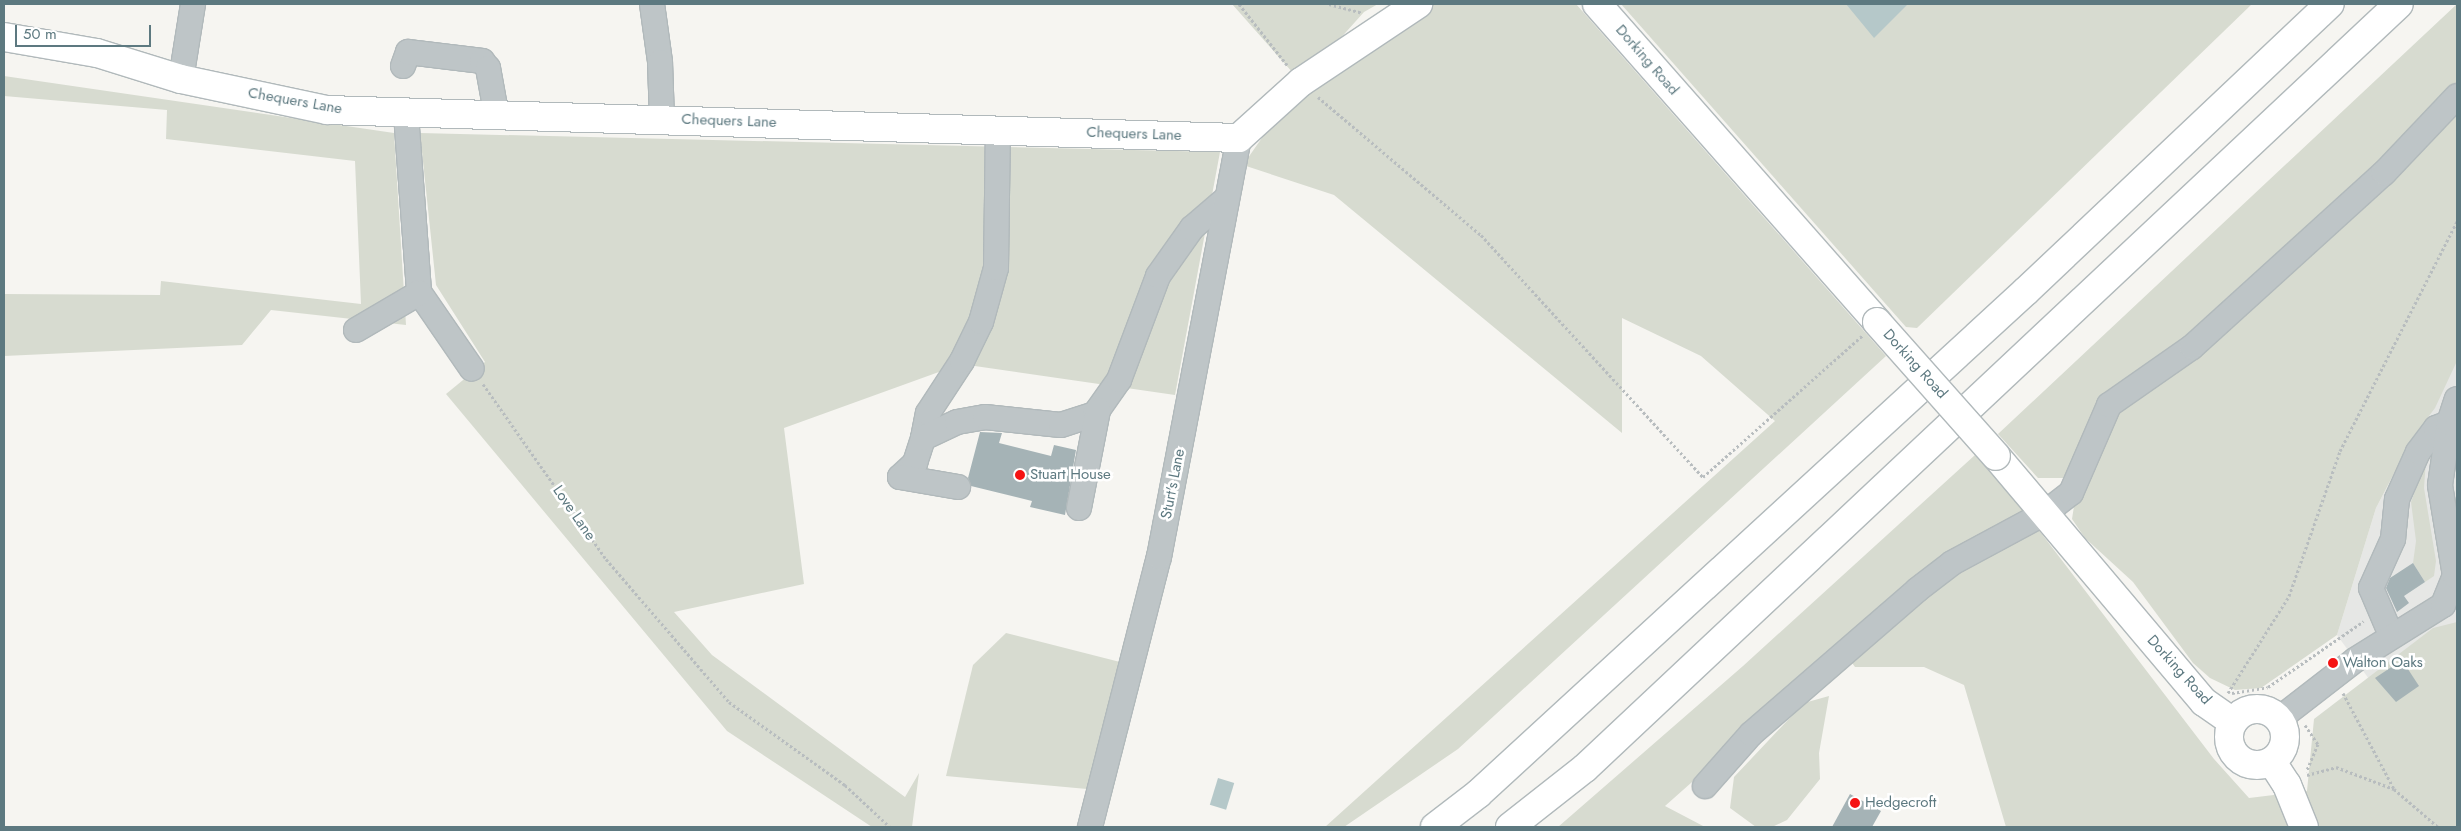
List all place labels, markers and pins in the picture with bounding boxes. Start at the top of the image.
place label: Stuart House [1030,466,1111,484]
marker: Stuart House [1014,469,1026,481]
place label: Walton Oaks [2343,654,2423,672]
marker: Walton Oaks [2327,657,2339,669]
place label: Hedgecroft [1865,794,1936,812]
marker: Hedgecroft [1849,797,1861,809]

